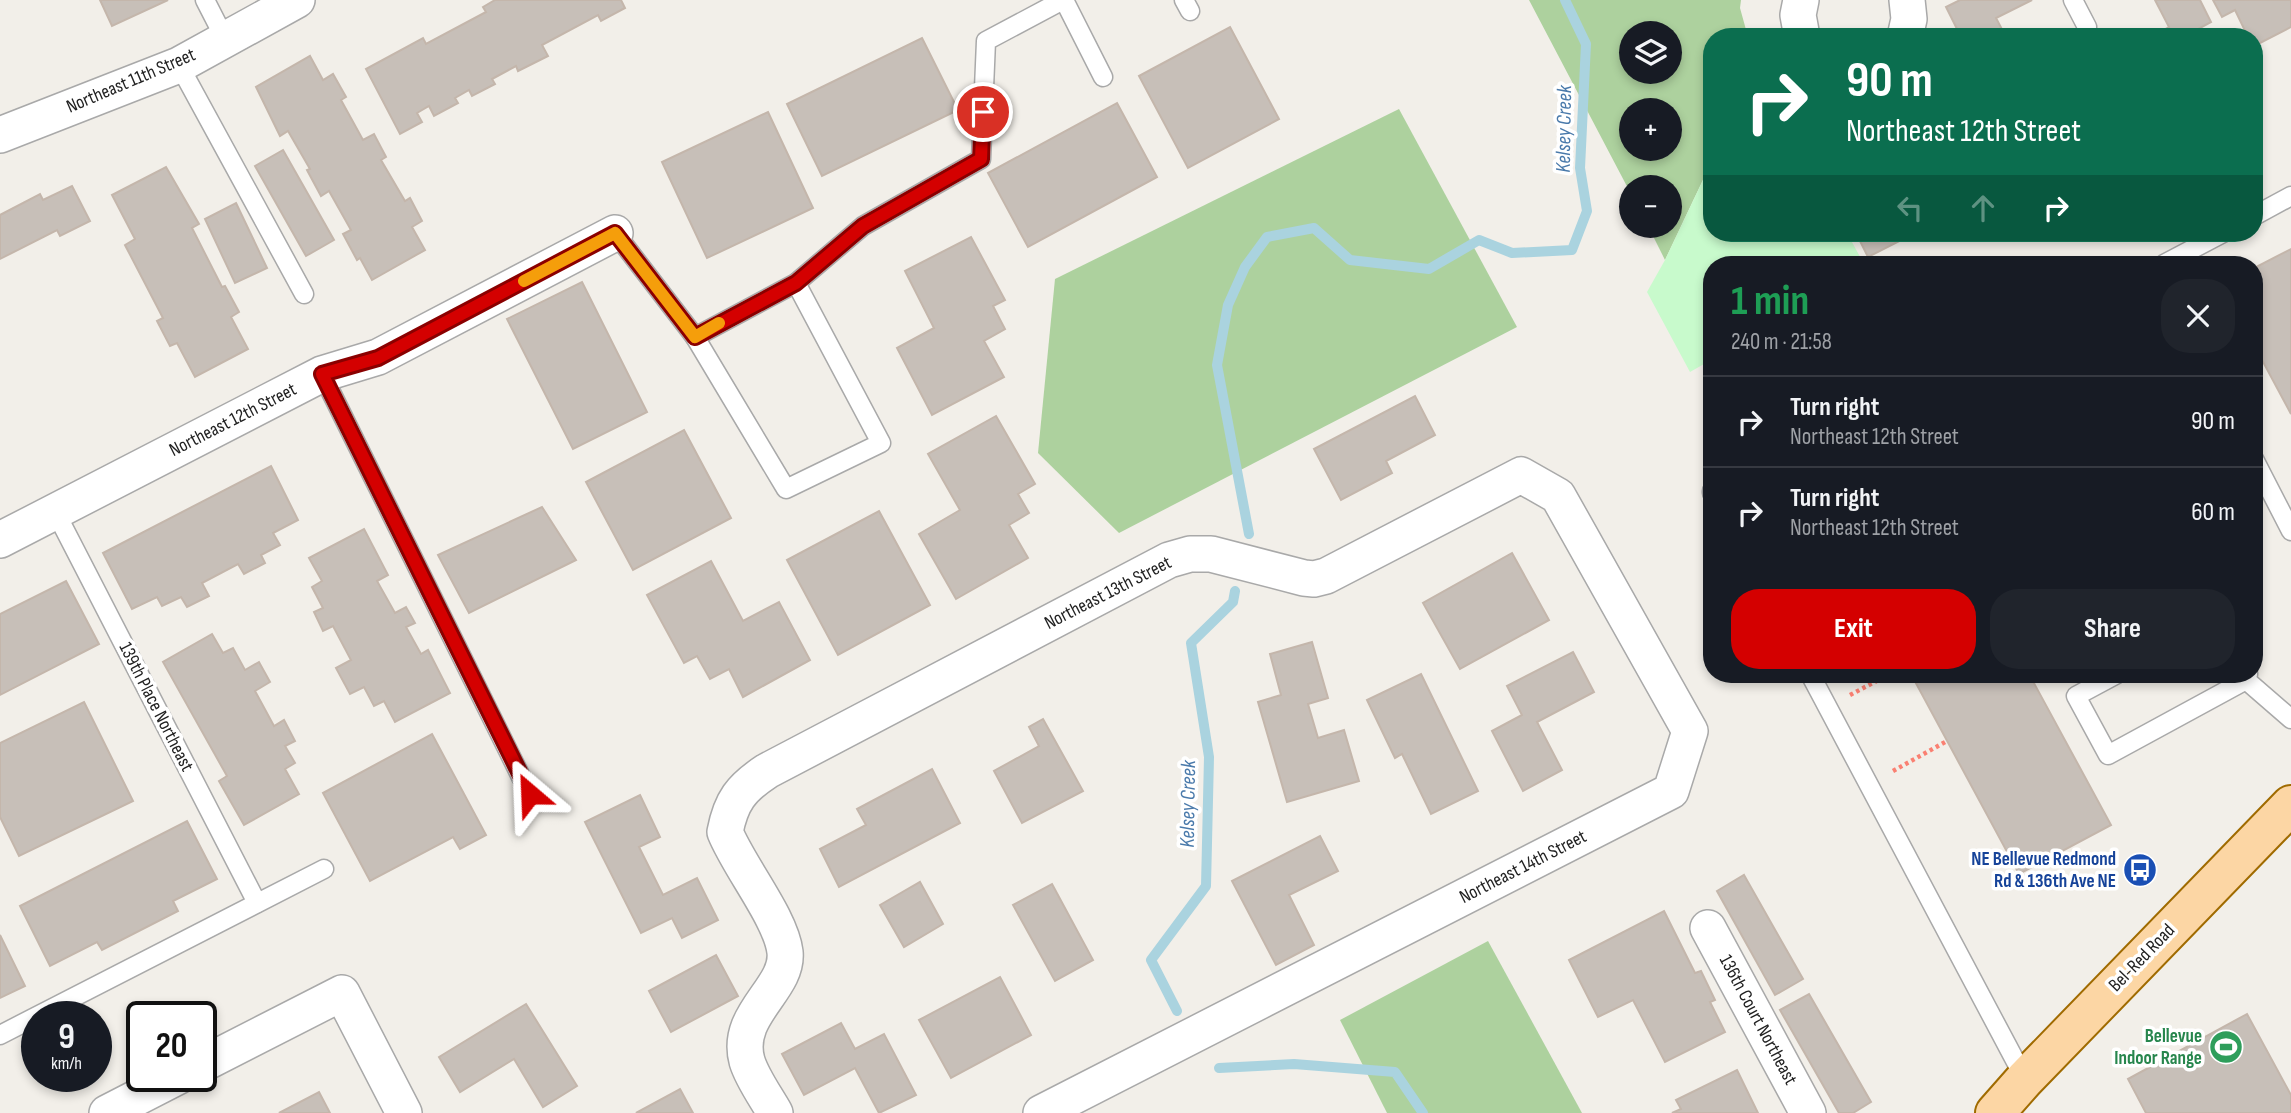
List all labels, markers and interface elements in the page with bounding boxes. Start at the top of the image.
map controls [1619,21,1682,238]
button: layers [1619,21,1682,84]
street label: Northeast 11th Street [63,43,199,119]
text: 90 m [1846,52,1933,111]
icon: right [1731,56,1822,147]
pin [953,82,1013,142]
water label: Kelsey Creek [1551,84,1577,173]
icon: arrive [964,93,1002,131]
button: + [1619,98,1682,161]
text: Northeast 12th Street [1846,112,2081,151]
button: − [1619,175,1682,238]
icon: left [1891,189,1929,227]
icon: ahead [1964,189,2002,227]
icon: right [2037,189,2075,227]
text: 1 min [1731,276,1809,327]
button: close [2161,279,2235,353]
text: 240 m · 21:58 [1731,328,1832,356]
street label: Northeast 12th Street [166,378,301,462]
text: Turn right [1790,392,1879,423]
icon: right [1731,403,1769,441]
text: 90 m [2191,406,2235,437]
text: Northeast 12th Street [1790,423,1959,451]
text: Turn right [1790,483,1879,514]
icon: right [1731,494,1769,532]
text: 60 m [2191,497,2235,528]
text: Northeast 12th Street [1790,514,1959,542]
street label: Northeast 13th Street [1041,551,1176,635]
button: Exit [1731,589,1976,669]
button: Share [1990,589,2235,669]
street label: 139th Place Northeast [114,639,199,776]
position arrow [493,757,567,831]
water label: Kelsey Creek [1175,759,1201,848]
street label: Northeast 14th Street [1456,825,1591,909]
place label: NE Bellevue Redmond Rd & 136th Ave NE [1971,848,2116,893]
bus stop icon: NE Bellevue Redmond Rd & 136th Ave NE [2121,851,2159,889]
street label: Bel-Red Road [2104,919,2180,997]
street label: 136th Court Northeast [1714,951,1802,1089]
speed limit sign: 20 [126,1001,217,1092]
text: 9 [58,1016,75,1059]
place label: Bellevue Indoor Range [2114,1025,2202,1070]
sports icon: Bellevue Indoor Range [2207,1028,2245,1066]
text: km/h [51,1053,82,1074]

